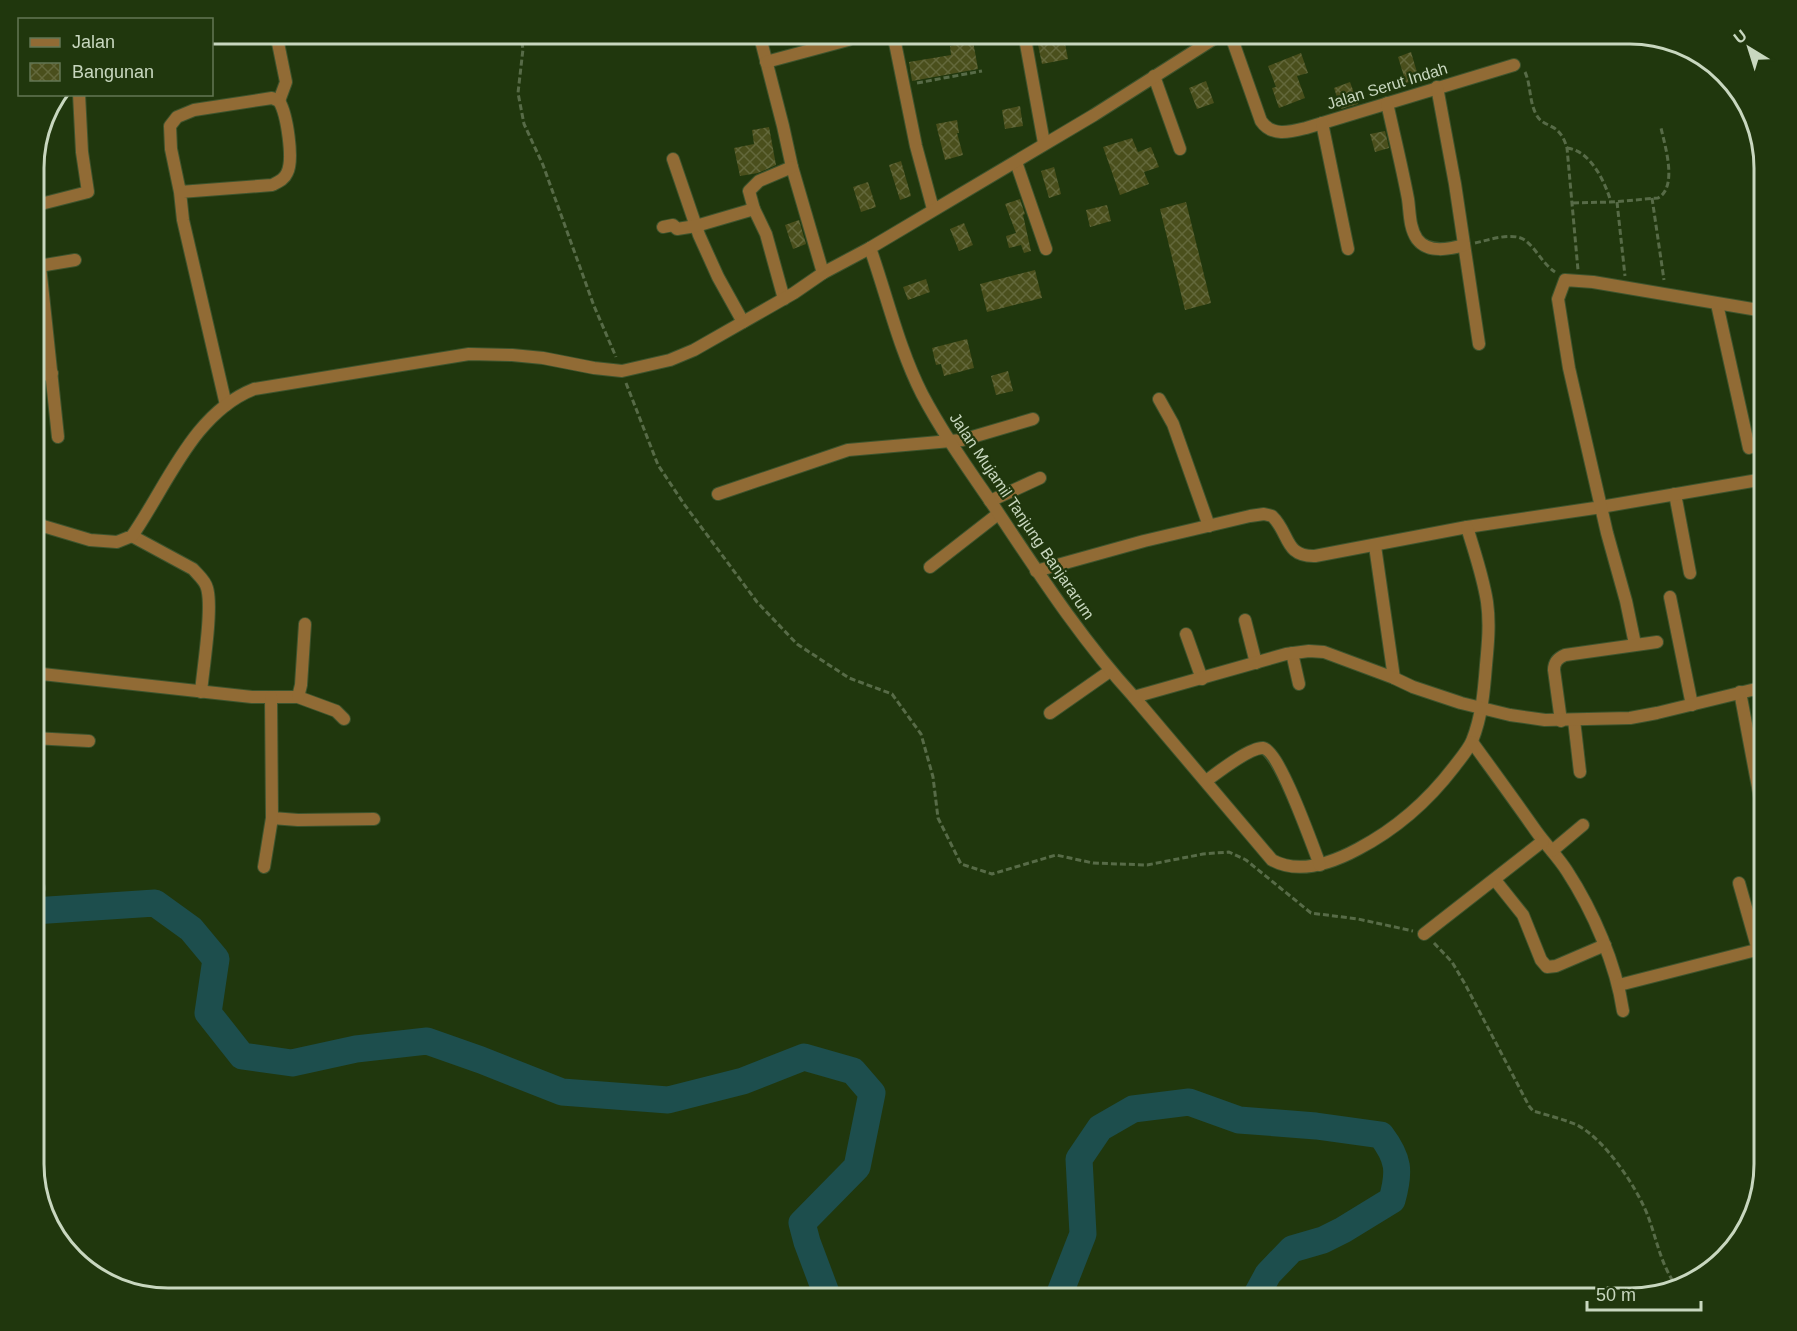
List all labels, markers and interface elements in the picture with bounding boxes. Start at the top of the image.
legend [18,18,213,96]
north arrow [1719,18,1779,78]
text: U [1730,26,1750,47]
text: Jalan [72,32,115,52]
street label: Jalan Serut Indah [1325,60,1449,112]
text: Bangunan [72,62,154,82]
street label: Jalan Mujamil Tanjung Banjararum [946,410,1098,622]
scale bar [1587,1274,1701,1312]
text: 50 m [1596,1285,1636,1305]

